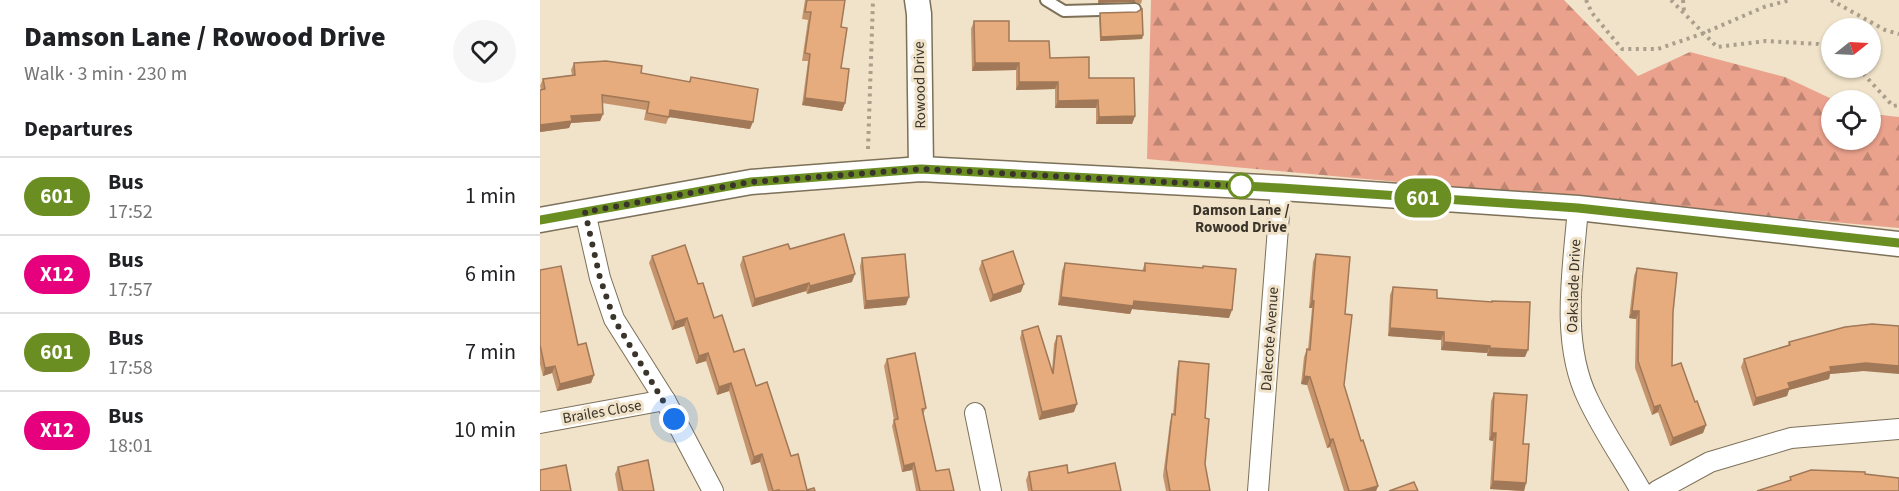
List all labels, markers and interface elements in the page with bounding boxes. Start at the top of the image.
text: Damson Lane / Rowood Drive [24,17,386,57]
north arrow [1821,18,1881,78]
map controls [1821,18,1881,150]
button: heart [453,20,516,83]
street label: Rowood Drive [909,41,931,129]
text: Walk · 3 min · 230 m [24,60,187,88]
button: locate [1821,90,1881,150]
text: Departures [24,113,133,145]
text: Bus [108,166,144,198]
marker: Damson Lane / Rowood Drive [1228,173,1254,199]
line badge: 601 [1388,178,1458,218]
text: 1 min [465,180,516,212]
text: 601 [40,181,74,211]
text: 601 [1406,183,1440,213]
text: 17:52 [108,198,153,226]
place label: Damson Lane / Rowood Drive [1193,200,1289,238]
street label: Oakslade Drive [1562,239,1586,333]
text: Bus [108,244,144,276]
text: 6 min [465,258,516,290]
text: X12 [40,259,74,289]
text: 17:57 [108,276,153,304]
street label: Dalecote Avenue [1256,286,1284,392]
text: Bus [108,322,144,354]
text: 7 min [465,336,516,368]
text: 601 [40,337,74,367]
text: 17:58 [108,354,153,382]
street label: Brailes Close [561,395,643,429]
text: Bus [108,400,144,432]
your location [659,404,689,434]
text: 10 min [454,414,516,446]
text: X12 [40,415,74,445]
text: 18:01 [108,432,153,460]

